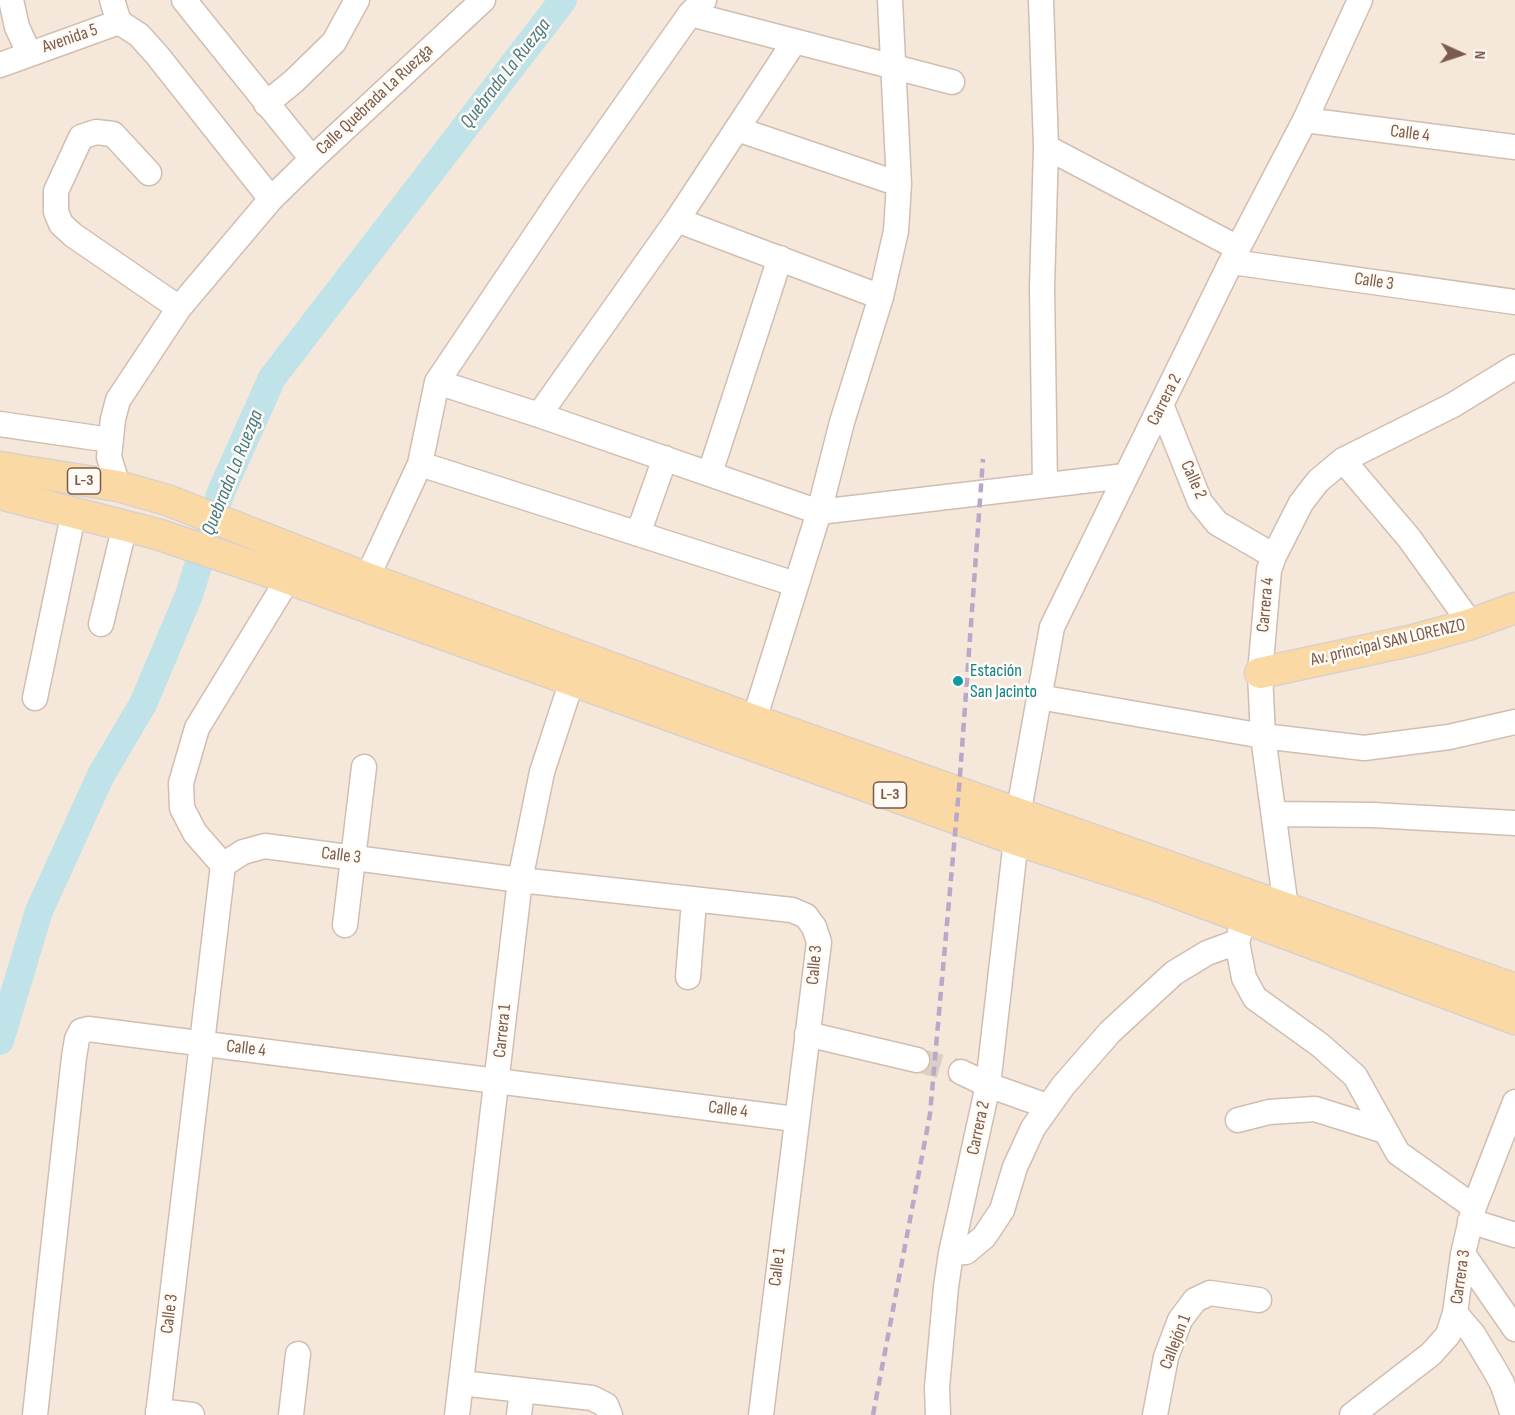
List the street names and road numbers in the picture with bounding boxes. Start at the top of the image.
street label: Avenida 5 [39,19,101,59]
street label: Calle Quebrada La Ruezga [312,40,438,160]
street label: Calle 4 [1389,121,1431,147]
street label: Calle 3 [1353,269,1395,295]
street label: Carrera 2 [1143,371,1187,429]
street label: Calle 2 [1175,458,1211,502]
road number: L-3 [68,468,100,494]
street label: Carrera 4 [1253,577,1279,633]
street label: Av. principal SAN LORENZO [1309,615,1467,671]
road number: L-3 [874,782,906,808]
street label: Calle 3 [320,843,362,869]
street label: Calle 3 [803,944,827,986]
street label: Carrera 1 [489,1003,517,1059]
street label: Calle 4 [225,1036,267,1062]
street label: Calle 4 [707,1097,749,1123]
street label: Carrera 2 [963,1099,995,1157]
street label: Calle 1 [765,1247,791,1287]
street label: Carrera 3 [1446,1248,1476,1306]
street label: Calle 3 [157,1293,183,1335]
street label: Callejón 1 [1156,1312,1196,1372]

